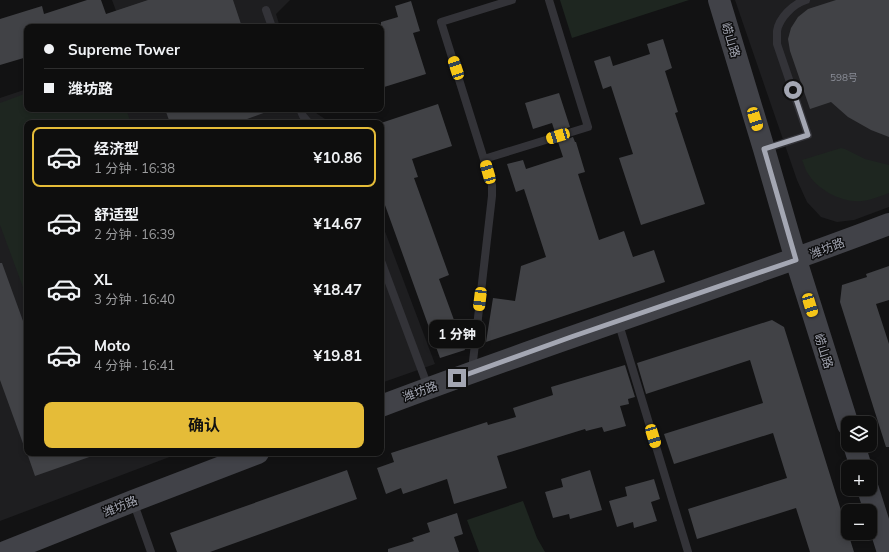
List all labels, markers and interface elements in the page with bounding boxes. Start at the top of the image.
street label: 崂山路 [719,21,743,59]
text: Supreme Tower [68,40,180,59]
car [447,55,465,81]
house number: 598号 [830,71,858,84]
text: 潍坊路 [68,79,113,98]
route start [784,81,802,99]
car [746,106,764,132]
car [545,127,571,145]
icon: car [46,139,82,175]
text: 经济型 [94,139,139,158]
text: ¥10.86 [313,148,362,167]
car [479,159,497,185]
text: 1 分钟 · 16:38 [94,160,175,176]
icon: car [46,205,82,241]
text: 舒适型 [94,205,139,224]
text: ¥14.67 [313,214,362,233]
text: 2 分钟 · 16:39 [94,226,175,242]
street label: 潍坊路 [808,235,846,261]
text: XL [94,270,112,289]
icon: car [46,271,82,307]
text: ¥18.47 [313,280,362,299]
car [473,286,487,312]
text: 3 分钟 · 16:40 [94,291,175,307]
car [801,292,819,318]
callout: 1 分钟 [429,320,485,348]
text: 1 分钟 [438,326,476,342]
street label: 崂山路 [811,332,837,370]
text: Moto [94,336,130,355]
icon: car [46,337,82,373]
text: ¥19.81 [313,346,362,365]
text: 4 分钟 · 16:41 [94,357,175,373]
route end [448,369,466,387]
street label: 潍坊路 [401,378,439,404]
button: 确认 [44,402,364,448]
map controls [841,416,877,540]
button: layers [841,416,877,452]
car [644,423,662,449]
button: + [841,460,877,496]
street label: 潍坊路 [100,492,140,520]
button: − [841,504,877,540]

